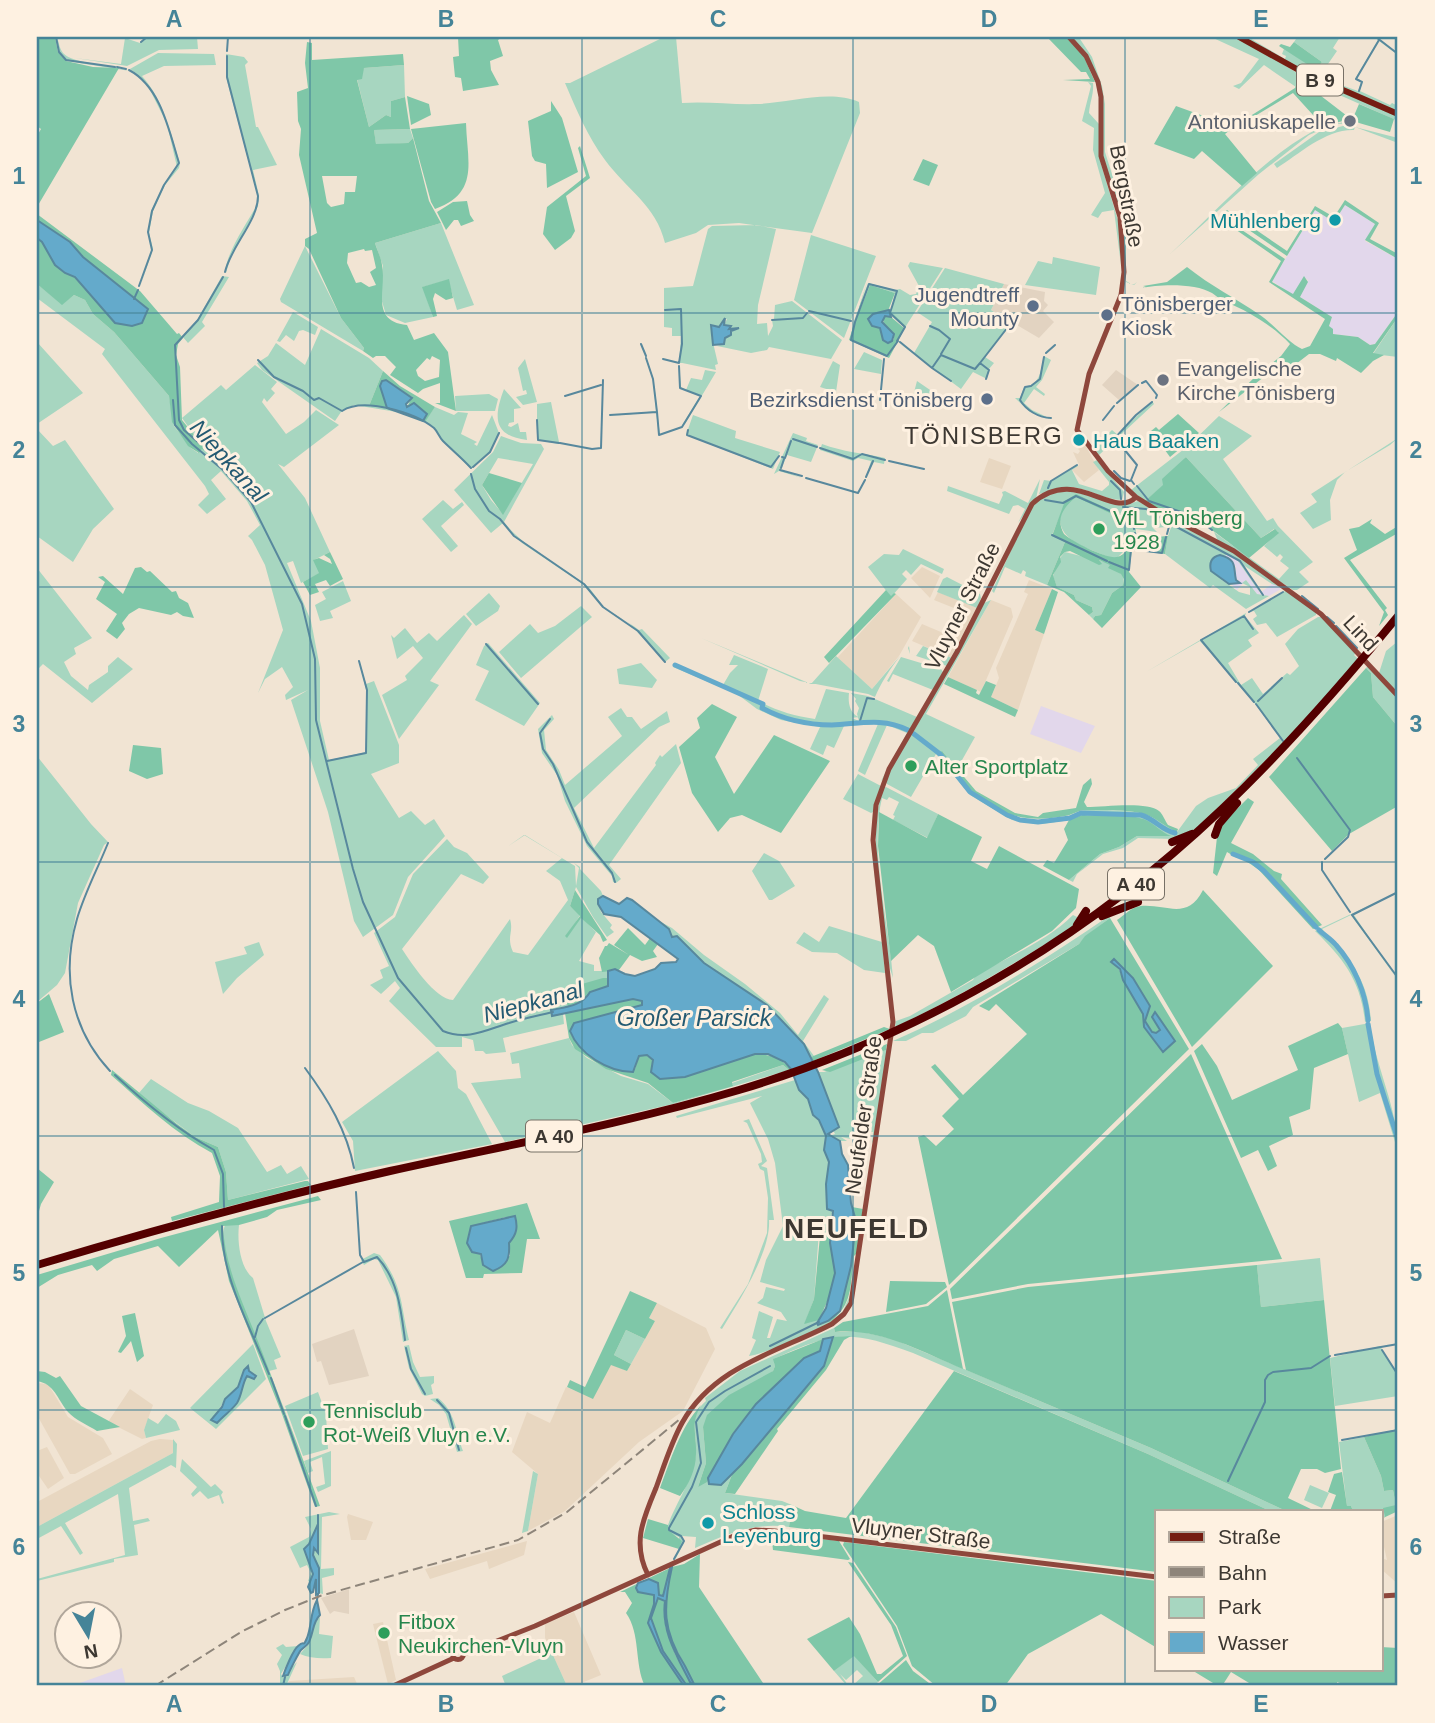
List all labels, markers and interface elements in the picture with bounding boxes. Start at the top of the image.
text: A [166,6,182,32]
text: B [438,6,454,32]
text: C [710,6,726,32]
text: D [981,6,997,32]
text: E [1253,6,1269,32]
road number: B 9 [1297,64,1343,96]
place label: Antoniuskapelle [1188,110,1336,133]
marker: Antoniuskapelle [1342,113,1358,129]
street label: Bergstraße [1106,143,1148,249]
text: 1 [13,163,26,189]
text: 1 [1410,163,1423,189]
place label: Mühlenberg [1210,209,1321,232]
marker: Mühlenberg [1327,212,1343,228]
place label: Jugendtreff Mounty [914,283,1019,330]
place label: Tönisberger Kiosk [1121,292,1233,339]
marker: Jugendtreff Mounty [1025,298,1041,314]
marker: Tönisberger Kiosk [1099,307,1115,323]
place label: Evangelische Kirche Tönisberg [1177,357,1335,404]
marker: Evangelische Kirche Tönisberg [1155,372,1171,388]
place label: Bezirksdienst Tönisberg [749,388,973,411]
marker: Bezirksdienst Tönisberg [979,391,995,407]
water label: Niepkanal [185,414,273,508]
district label: TÖNISBERG [904,422,1064,449]
place label: Haus Baaken [1093,429,1219,452]
marker: Haus Baaken [1071,432,1087,448]
text: 2 [13,437,25,463]
text: 2 [1410,437,1422,463]
place label: VfL Tönisberg 1928 [1113,506,1243,553]
marker: VfL Tönisberg 1928 [1091,521,1107,537]
street label: Vluyner Straße [920,538,1004,674]
street label: Lind [1339,611,1383,655]
text: 3 [13,711,25,737]
text: 3 [1410,711,1422,737]
place label: Alter Sportplatz [925,755,1069,778]
marker: Alter Sportplatz [903,758,919,774]
road number: A 40 [1108,869,1164,900]
water label: Niepkanal [480,976,587,1028]
text: 4 [13,986,26,1012]
text: 4 [1410,986,1423,1012]
water label: Großer Parsick [617,1005,773,1031]
street label: Neufelder Straße [840,1034,886,1196]
road number: A 40 [526,1120,582,1152]
district label: NEUFELD [784,1213,930,1244]
text: 5 [13,1260,26,1286]
text: 5 [1410,1260,1423,1286]
place label: Tennisclub Rot-Weiß Vluyn e.V. [323,1399,511,1446]
marker: Tennisclub Rot-Weiß Vluyn e.V. [301,1414,317,1430]
place label: Schloss Leyenburg [722,1500,821,1547]
legend [1155,1510,1382,1670]
street label: Vluyner Straße [850,1513,992,1553]
marker: Schloss Leyenburg [700,1515,716,1531]
text: Straße [1218,1525,1281,1548]
text: 6 [13,1534,25,1560]
text: 6 [1410,1534,1422,1560]
text: Bahn [1218,1561,1267,1584]
text: Park [1218,1595,1262,1618]
north arrow [52,1600,122,1670]
place label: Fitbox Neukirchen-Vluyn [398,1610,564,1657]
marker: Fitbox Neukirchen-Vluyn [376,1625,392,1641]
text: Wasser [1218,1631,1288,1654]
text: N [82,1640,99,1663]
text: A [166,1691,182,1717]
text: B [438,1691,454,1717]
text: C [710,1691,726,1717]
text: D [981,1691,997,1717]
text: E [1253,1691,1269,1717]

